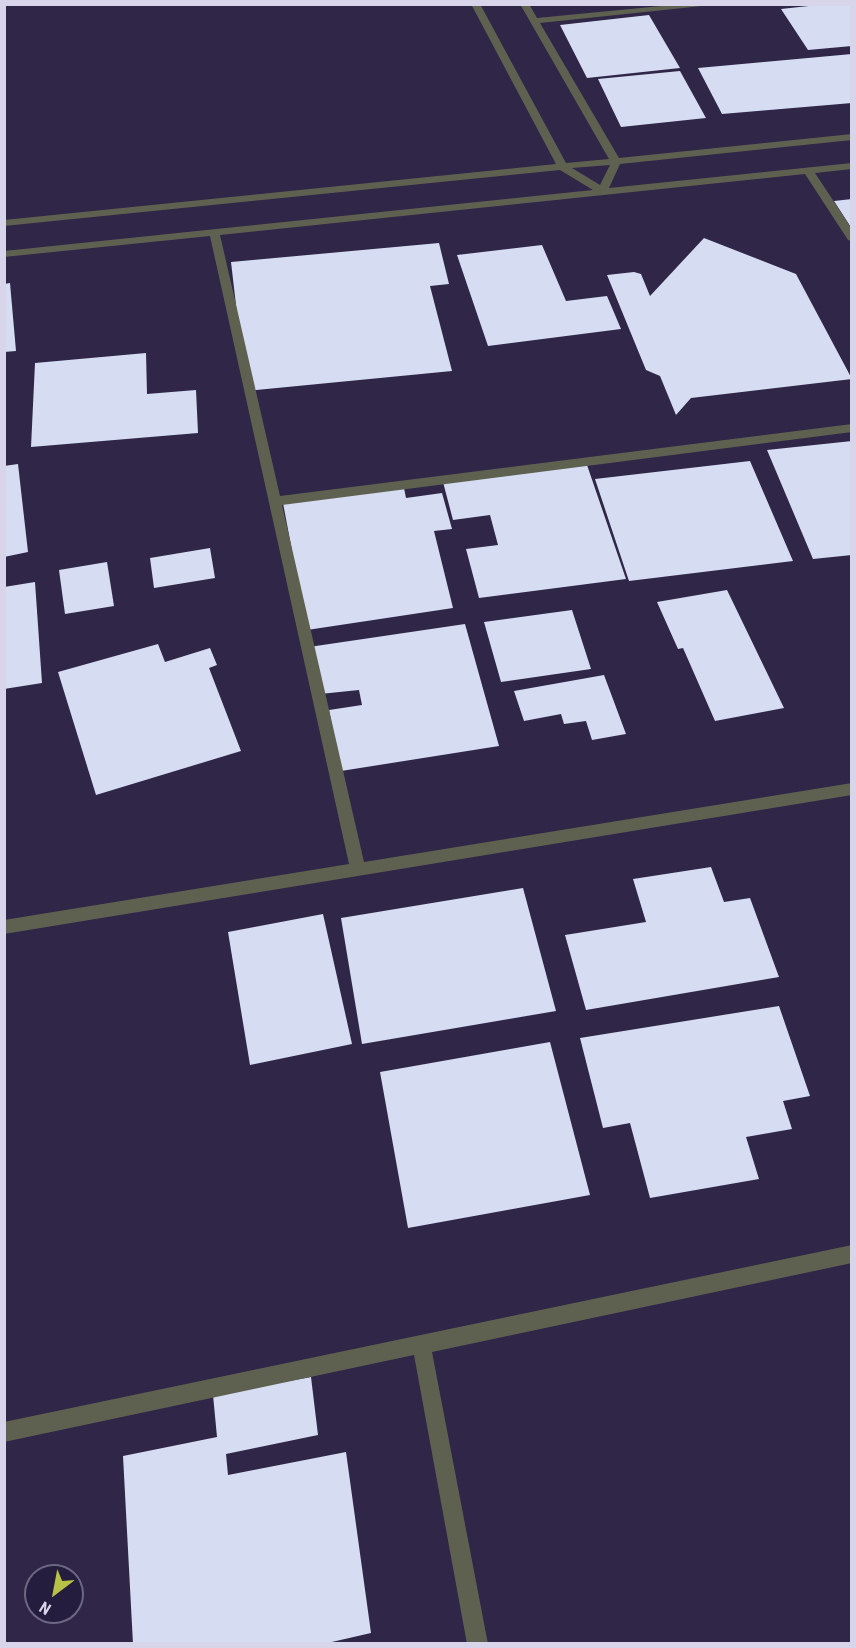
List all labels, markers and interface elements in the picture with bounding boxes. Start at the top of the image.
north arrow [24,1564,84,1624]
text: N [36,1597,54,1619]

